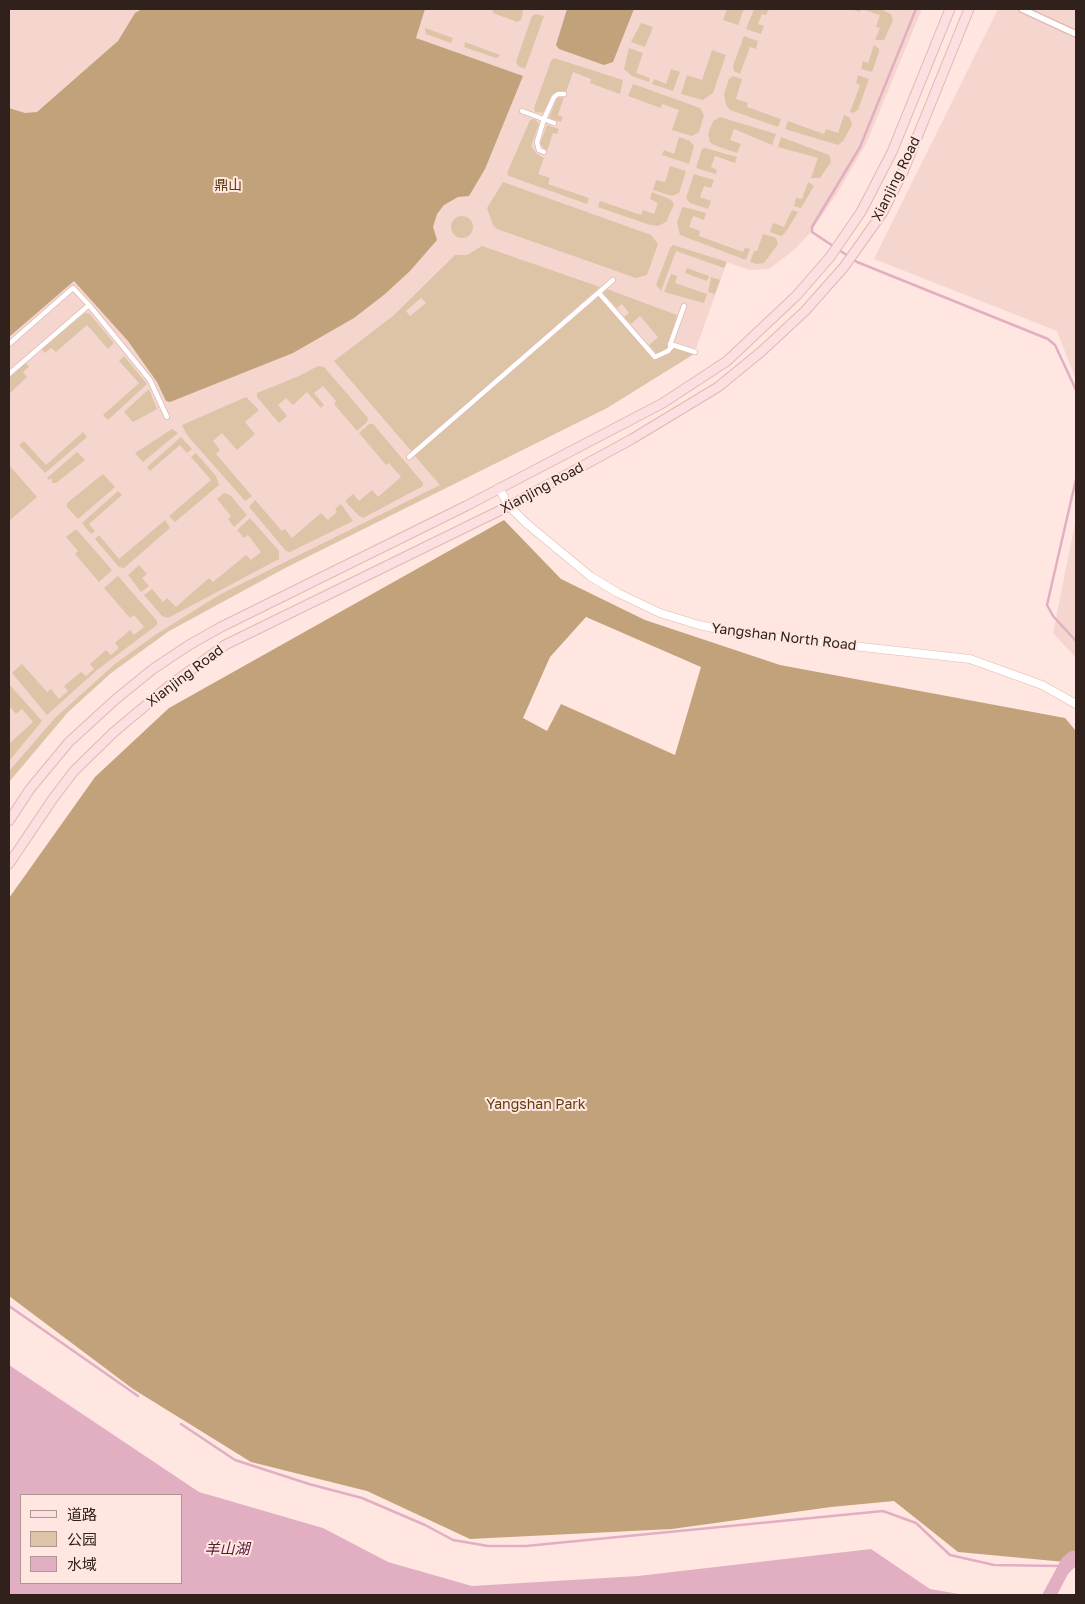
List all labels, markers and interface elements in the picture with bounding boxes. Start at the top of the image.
street label: Xianjing Road [868,134,924,224]
park label: 鼎山 [214,178,242,194]
street label: Xianjing Road [497,459,587,517]
street label: Yangshan North Road [711,620,857,654]
street label: Xianjing Road [143,642,227,710]
park label: Yangshan Park [486,1097,586,1113]
legend [20,1494,182,1584]
text: 道路 [67,1505,97,1523]
text: 公园 [67,1530,97,1548]
water label: 羊山湖 [205,1540,249,1558]
text: 水域 [67,1555,97,1573]

